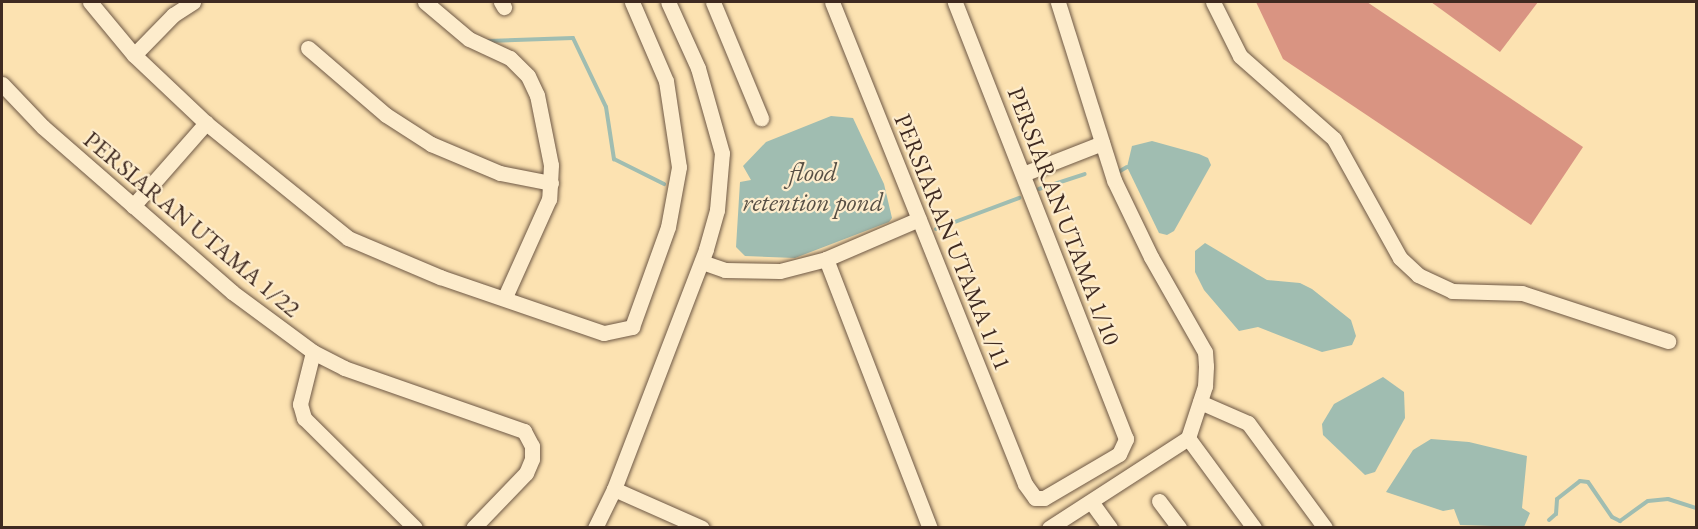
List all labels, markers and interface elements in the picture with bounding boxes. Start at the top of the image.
street label: PERSIARAN UTAMA 1/10 [1001,83,1127,349]
street label: PERSIARAN UTAMA 1/11 [888,110,1018,374]
street label: PERSIARAN UTAMA 1/22 [78,125,306,323]
water label: flood retention pond [743,157,883,218]

